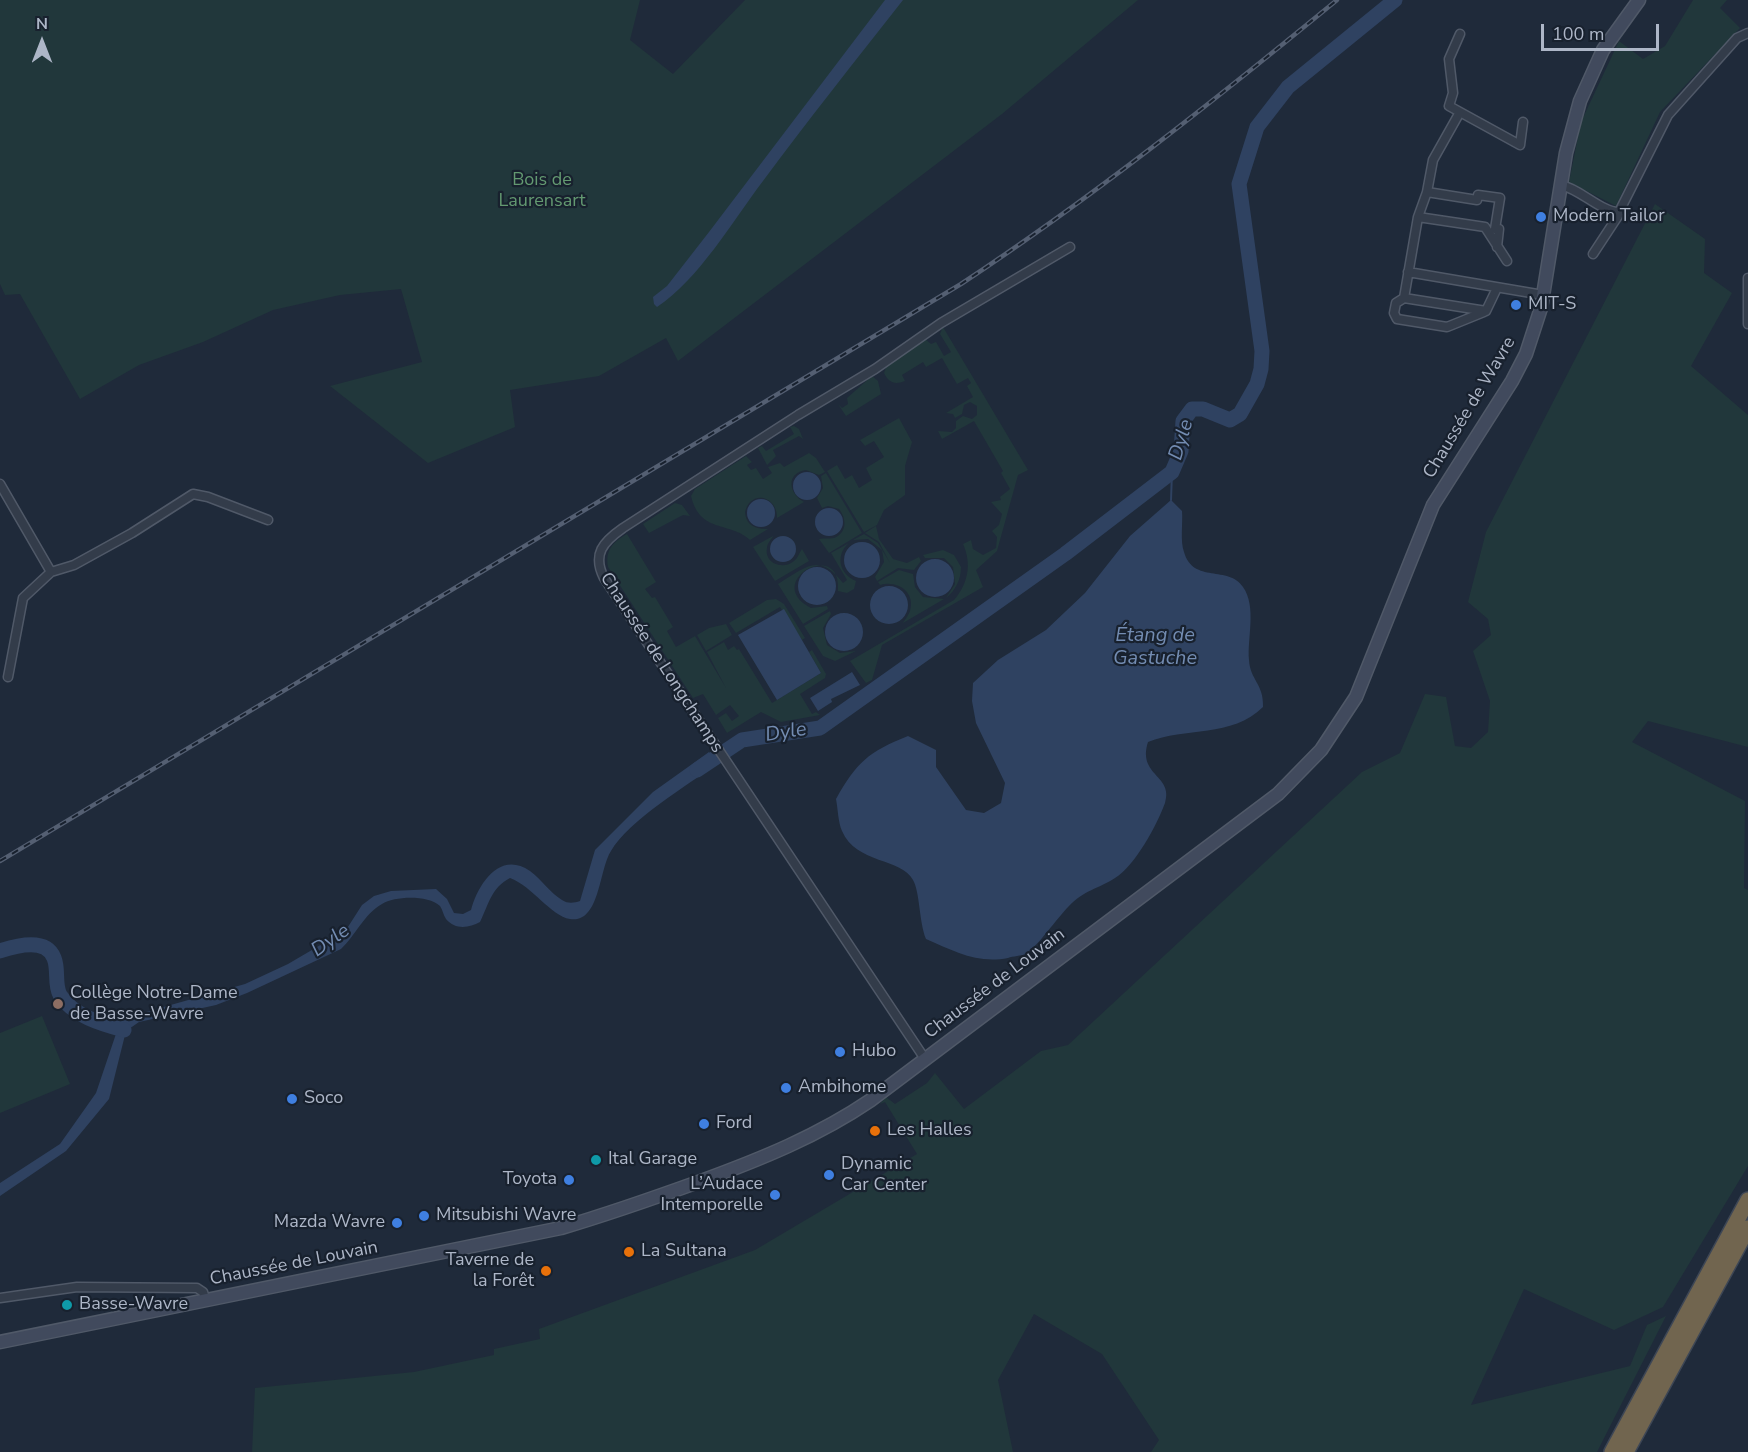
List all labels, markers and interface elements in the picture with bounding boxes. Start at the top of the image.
north arrow [12,12,72,72]
scale bar [1544,12,1662,50]
text: N [36,13,48,35]
text: 100 m [1552,22,1604,46]
park label: Bois de Laurensart [499,170,585,213]
place label: Modern Tailor [1553,206,1665,228]
marker: Modern Tailor [1534,210,1548,224]
place label: MIT-S [1528,294,1576,316]
marker: MIT-S [1509,298,1523,312]
street label: Chaussée de Wavre [1419,333,1521,483]
water label: Dyle [1164,417,1200,463]
street label: Chaussée de Longchamps [595,569,727,757]
water label: Étang de Gastuche [1113,624,1197,671]
water label: Dyle [764,718,808,748]
water label: Dyle [307,919,355,963]
street label: Chaussée de Louvain [920,924,1070,1044]
place label: Collège Notre-Dame de Basse-Wavre [70,983,238,1026]
marker: Collège Notre-Dame de Basse-Wavre [51,997,65,1011]
place label: Hubo [852,1041,896,1063]
marker: Hubo [833,1045,847,1059]
place label: Ambihome [798,1077,886,1099]
marker: Ambihome [779,1081,793,1095]
place label: Soco [304,1088,343,1110]
marker: Soco [285,1092,299,1106]
place label: Ford [716,1113,752,1135]
marker: Ford [697,1117,711,1131]
place label: Les Halles [887,1120,972,1142]
marker: Les Halles [868,1124,882,1138]
place label: Ital Garage [608,1149,697,1171]
marker: Ital Garage [589,1153,603,1167]
place label: Dynamic Car Center [841,1154,927,1196]
marker: Dynamic Car Center [822,1168,836,1182]
place label: Toyota [503,1169,557,1191]
marker: Toyota [562,1173,576,1187]
place label: L’Audace Intemporelle [660,1174,763,1216]
marker: L’Audace Intemporelle [768,1188,782,1202]
place label: Mitsubishi Wavre [436,1205,576,1227]
marker: Mitsubishi Wavre [417,1209,431,1223]
place label: Mazda Wavre [274,1212,385,1234]
marker: Mazda Wavre [390,1216,404,1230]
street label: Chaussée de Louvain [208,1237,380,1291]
place label: La Sultana [641,1241,727,1263]
marker: La Sultana [622,1245,636,1259]
place label: Taverne de la Forêt [445,1250,534,1292]
marker: Taverne de la Forêt [539,1264,553,1278]
place label: Basse-Wavre [79,1294,188,1316]
marker: Basse-Wavre [60,1298,74,1312]

